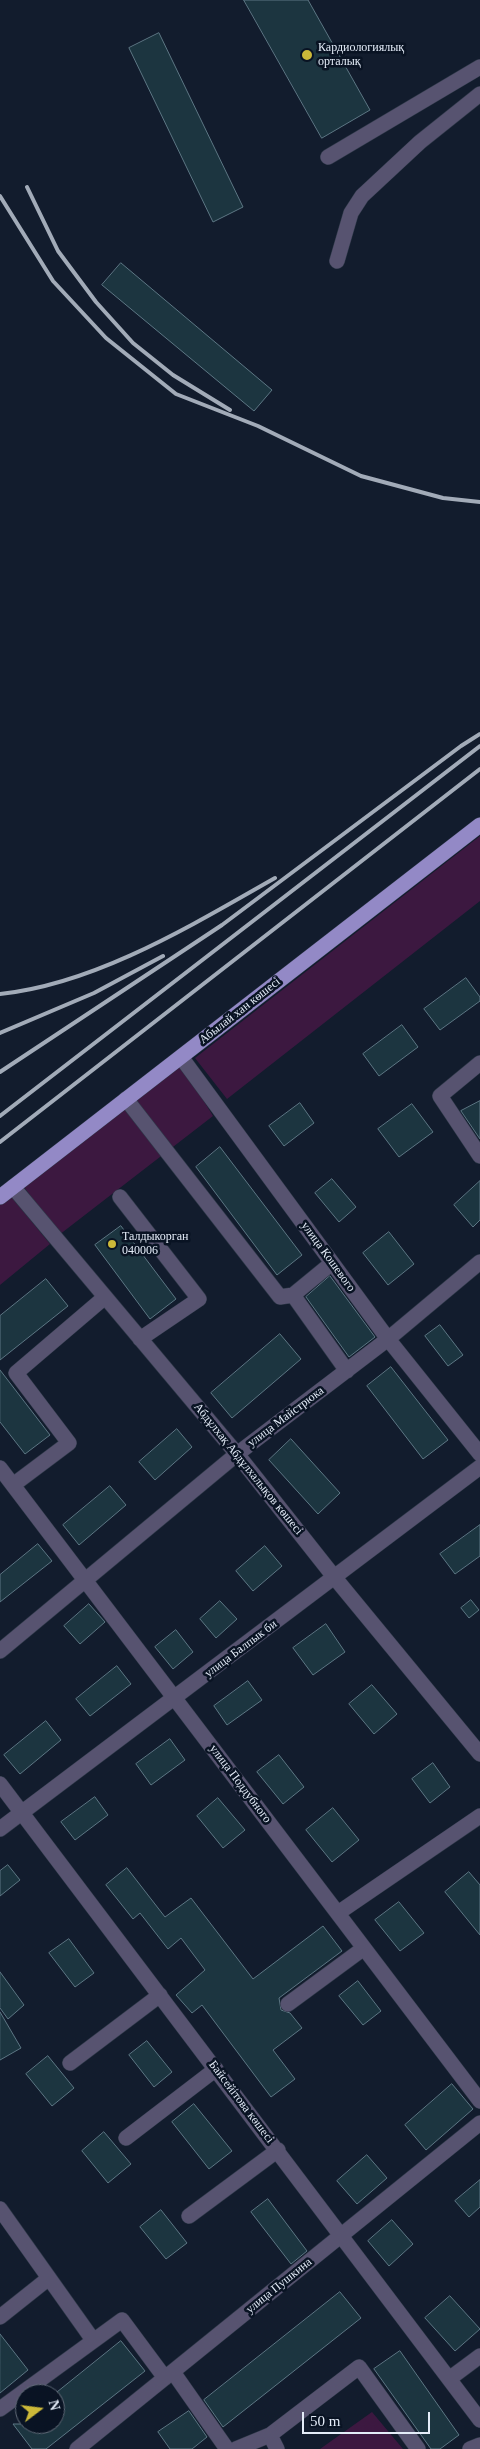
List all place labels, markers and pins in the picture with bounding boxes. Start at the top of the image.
place label: Кардиологиялық орталық [318,41,404,69]
marker: Кардиологиялық орталық [300,48,314,62]
place label: Талдыкорган 040006 [122,1230,189,1258]
marker: Талдыкорган 040006 [106,1238,118,1250]

